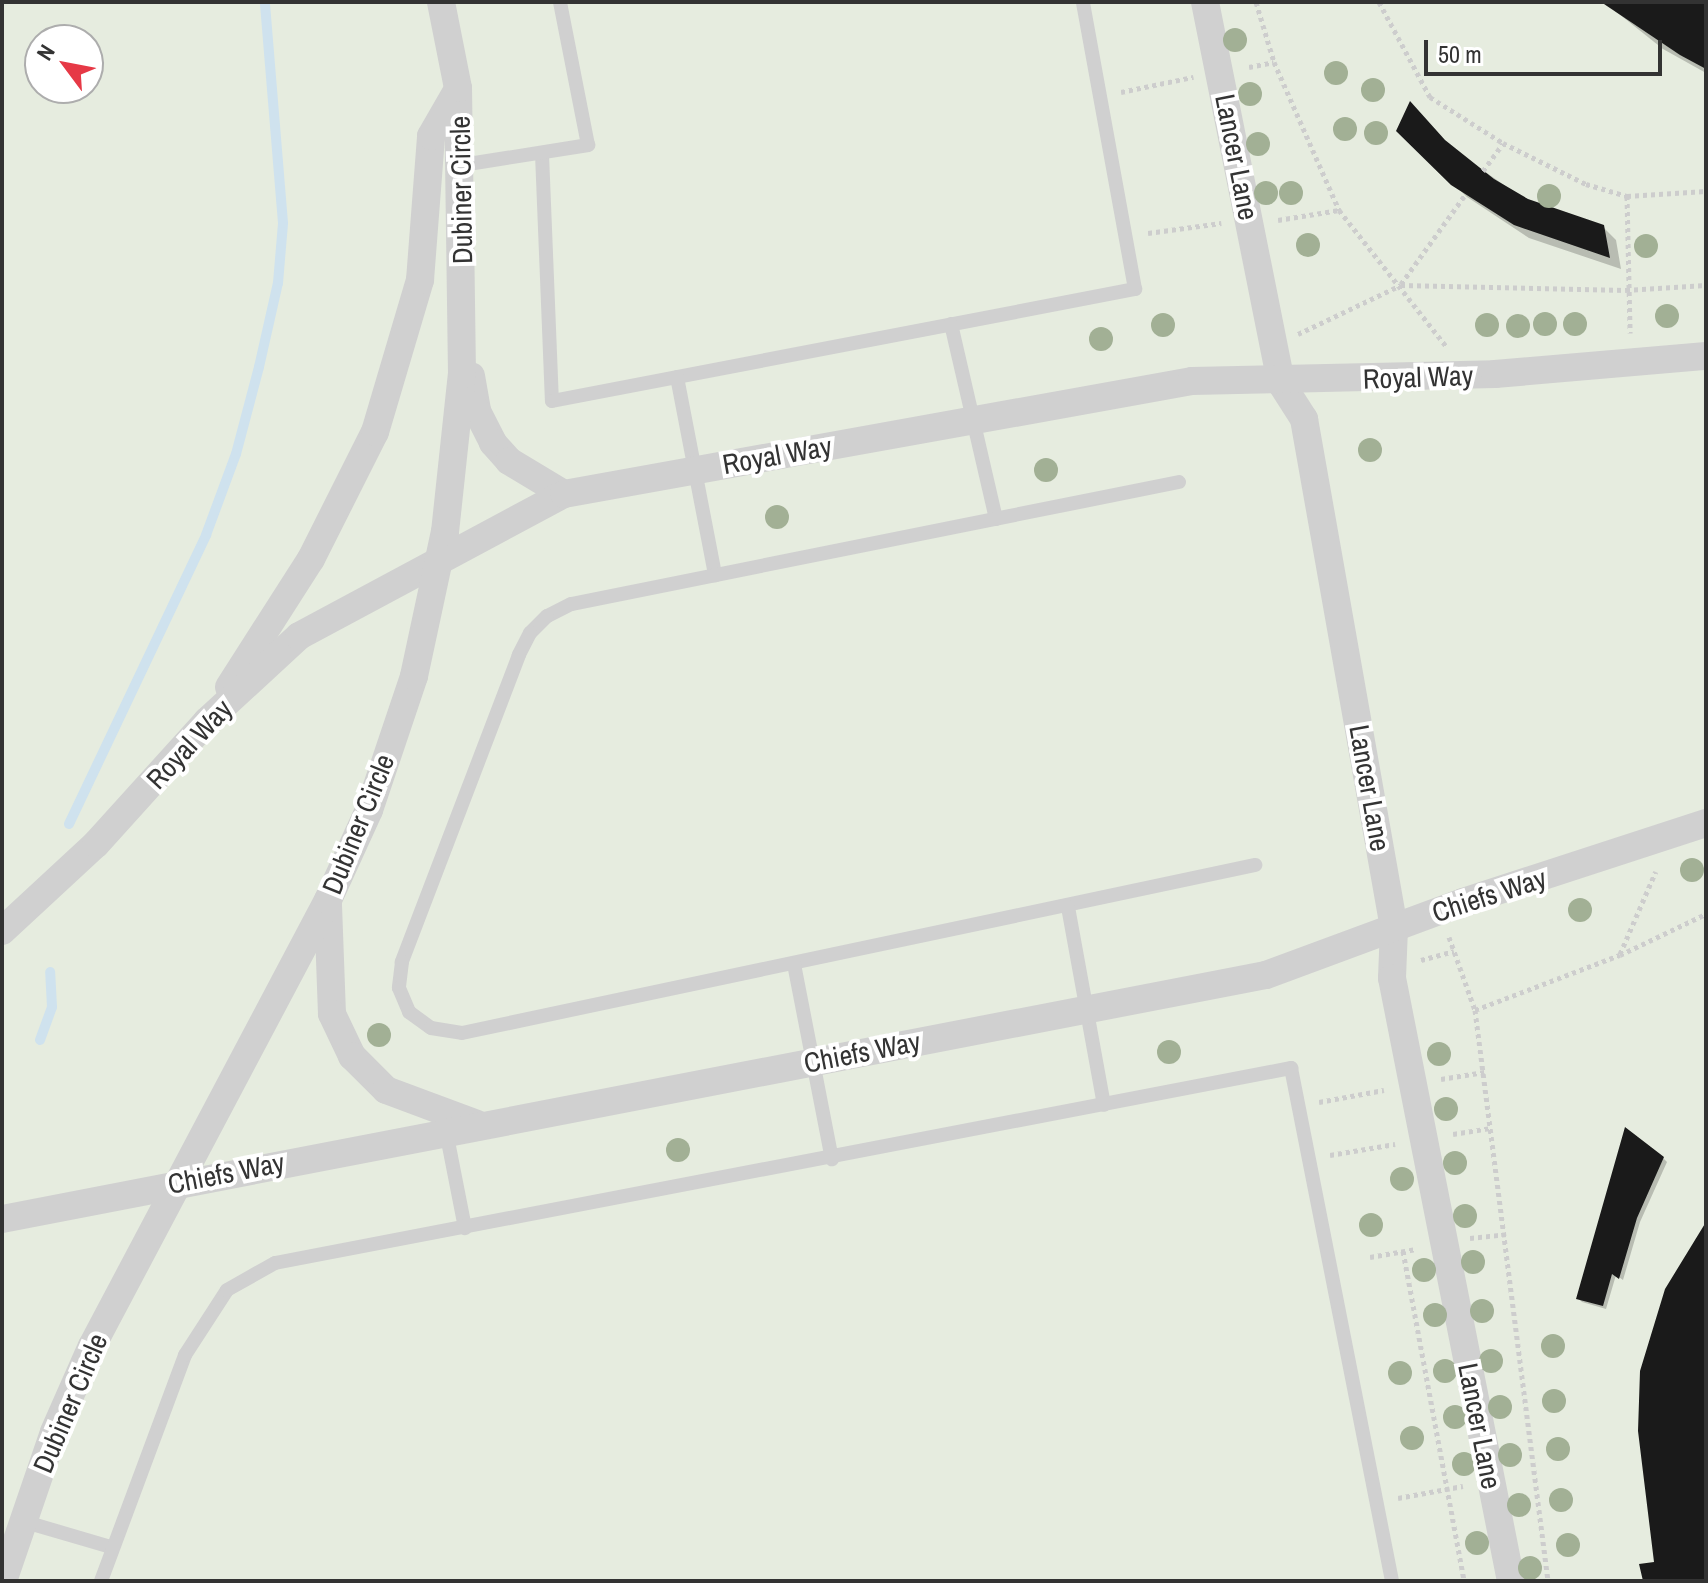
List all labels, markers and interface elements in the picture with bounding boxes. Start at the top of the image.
north arrow [24,24,104,104]
scale bar [1428,24,1666,74]
text: 50 m [1438,38,1482,70]
text: N [29,39,62,66]
street label: Lancer Lane [1208,91,1266,223]
street label: Dubiner Circle [443,116,479,264]
street label: Royal Way [1362,358,1474,396]
street label: Royal Way [720,429,834,481]
street label: Royal Way [139,692,239,796]
street label: Lancer Lane [1342,722,1398,854]
street label: Dubiner Circle [315,749,401,899]
street label: Chiefs Way [1428,861,1550,929]
street label: Chiefs Way [801,1024,923,1080]
street label: Chiefs Way [165,1145,287,1201]
street label: Dubiner Circle [26,1328,114,1478]
street label: Lancer Lane [1451,1360,1509,1492]

